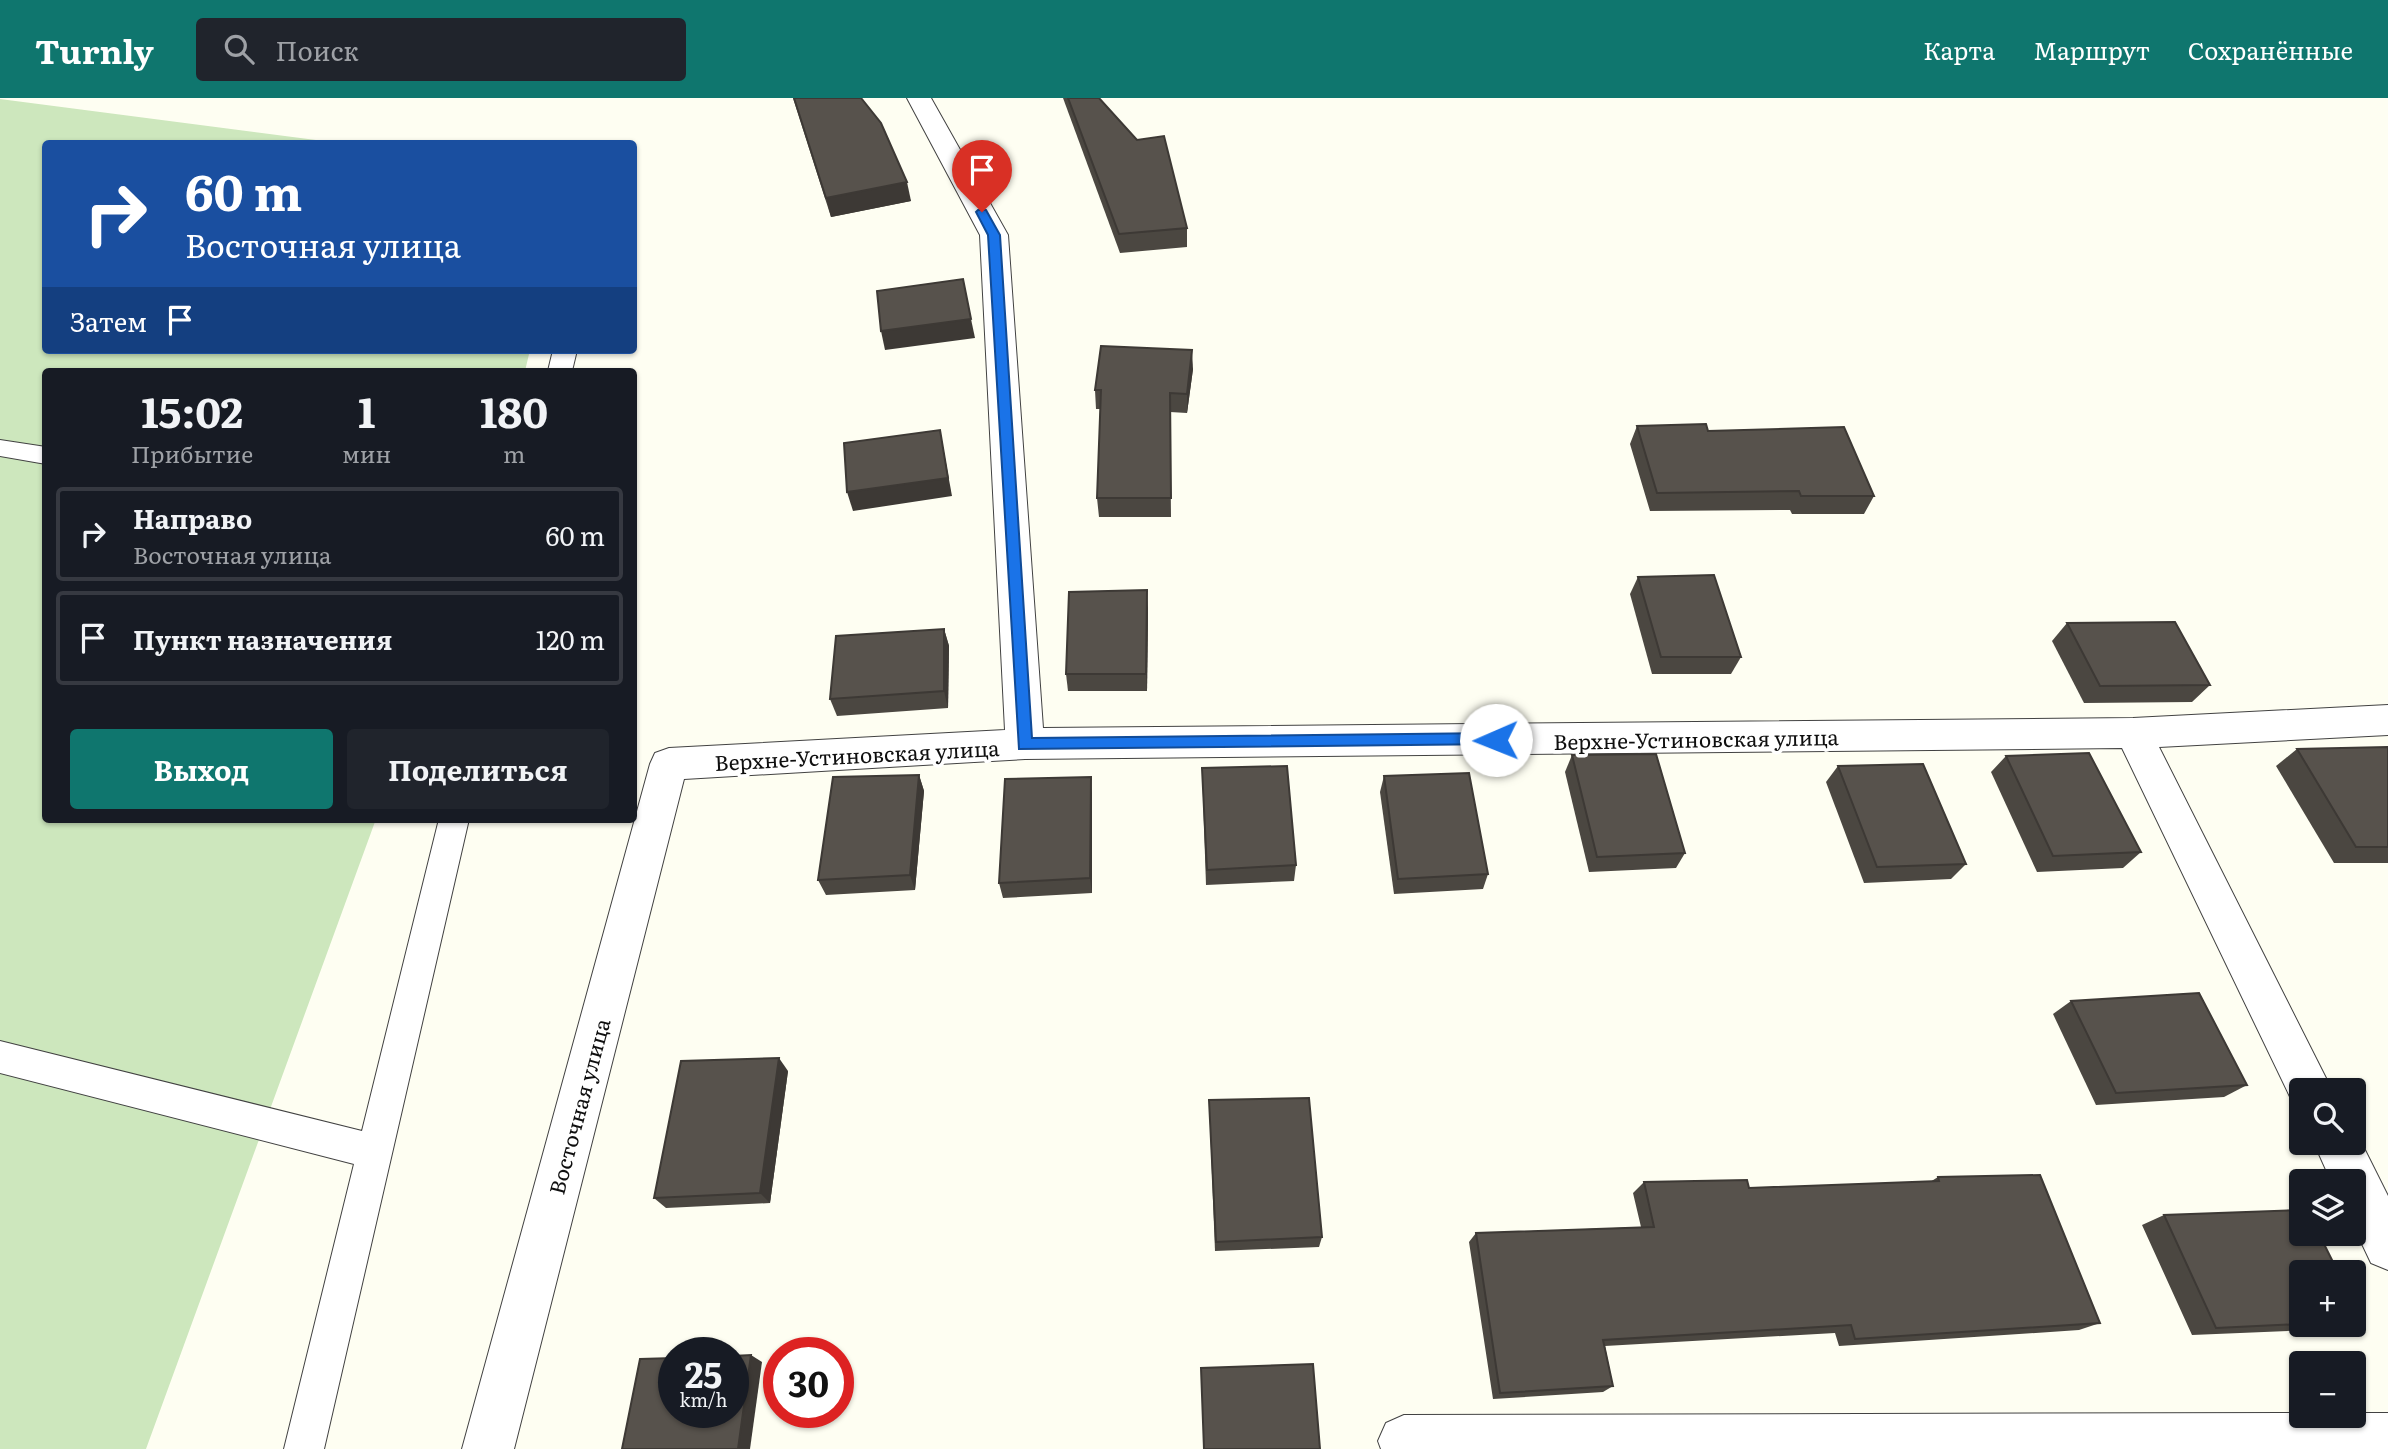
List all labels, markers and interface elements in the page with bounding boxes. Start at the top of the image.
search box [196,18,686,81]
text: Turnly [35,25,154,74]
icon: search [220,30,258,68]
text: Поиск [276,30,359,69]
text: Карта [1923,32,1995,67]
text: Маршрут [2033,32,2150,67]
text: Сохранённые [2188,32,2353,67]
pin [952,140,1012,212]
icon: arrive [963,151,1001,189]
text: 60 m [185,153,302,226]
icon: right [70,168,161,259]
text: Восточная улица [185,220,461,268]
text: Затем [70,301,147,340]
icon: arrive [161,301,199,339]
text: 15:02 [141,379,243,441]
text: 1 [358,379,375,441]
text: 180 [480,379,548,441]
text: Прибытие [131,436,253,470]
text: мин [342,436,391,470]
text: m [503,436,525,470]
text: Направо [133,498,252,537]
icon: right [74,515,112,553]
text: 60 m [546,515,605,554]
text: Восточная улица [133,537,331,571]
icon: arrive [74,619,112,657]
text: Пункт назначения [133,619,392,658]
text: 120 m [536,619,605,658]
position arrow [1459,703,1533,777]
street label: Верхне-Устиновская улица [1553,720,1840,756]
button: Выход [70,729,333,809]
button: Поделиться [347,729,609,809]
street label: Верхне-Устиновская улица [714,731,1001,777]
street label: Восточная улица [540,1014,617,1198]
map controls [2289,1078,2366,1428]
button: search [2289,1078,2366,1155]
button: layers [2289,1169,2366,1246]
button: + [2289,1260,2366,1337]
speed limit sign: 30 [763,1337,854,1428]
text: 25 [685,1347,722,1399]
button: − [2289,1351,2366,1428]
text: km/h [680,1386,727,1413]

